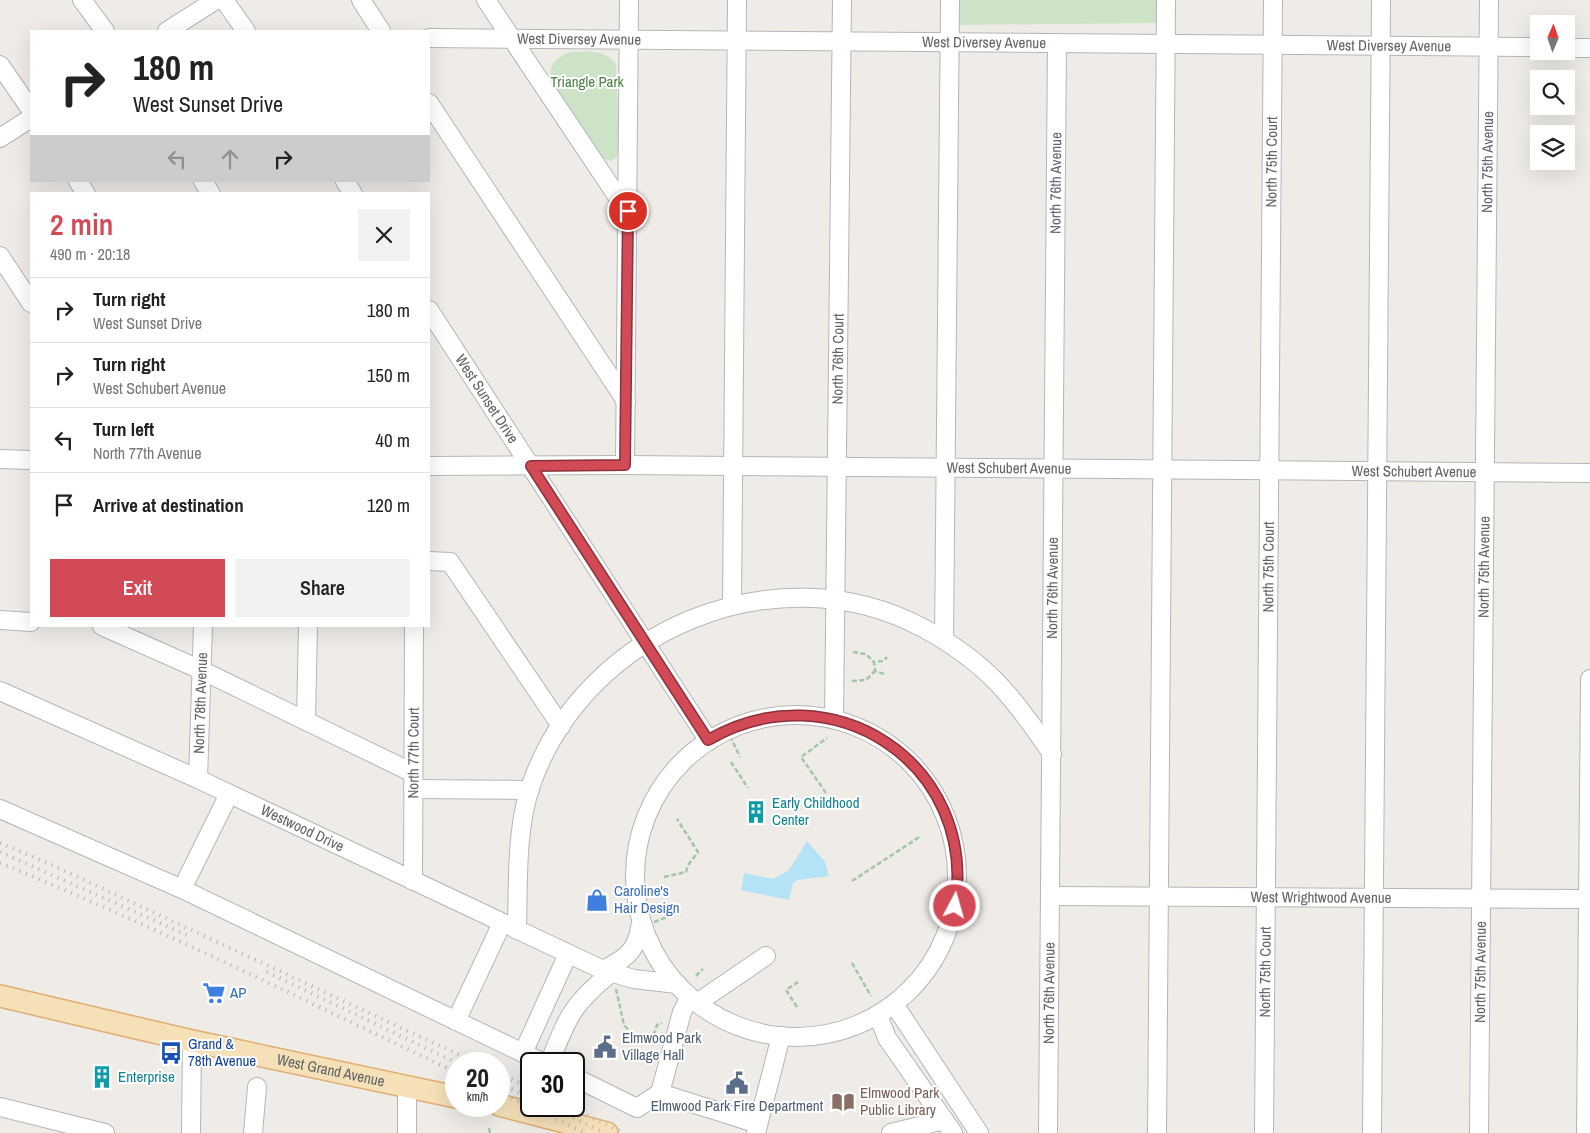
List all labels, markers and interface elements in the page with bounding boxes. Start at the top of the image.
north arrow [1530,15,1575,60]
map controls [1530,15,1575,170]
street label: West Diversey Avenue [517,28,641,50]
street label: West Diversey Avenue [922,31,1046,53]
street label: West Diversey Avenue [1327,34,1451,56]
text: 180 m [133,44,214,91]
icon: right [50,50,115,115]
button: search [1530,70,1575,115]
park label: Triangle Park [550,71,625,92]
text: West Sunset Drive [133,89,283,119]
street label: North 75th Avenue [1476,111,1498,213]
street label: North 75th Court [1260,116,1282,208]
button: layers [1530,125,1575,170]
street label: North 76th Avenue [1044,132,1066,234]
icon: left [163,145,191,173]
icon: ahead [216,145,244,173]
icon: right [269,145,297,173]
pin [607,190,649,232]
icon: arrive [614,197,642,225]
text: 2 min [50,204,113,244]
button: close [358,209,410,261]
text: 490 m · 20:18 [50,243,130,265]
text: Turn right [93,286,165,312]
icon: right [50,296,78,324]
text: 180 m [367,297,410,323]
text: West Sunset Drive [93,312,202,334]
street label: North 76th Court [826,313,849,405]
street label: West Sunset Drive [450,350,524,447]
text: Turn right [93,351,165,377]
icon: right [50,361,78,389]
text: 150 m [367,362,410,388]
text: West Schubert Avenue [93,377,226,399]
text: Turn left [93,416,154,442]
icon: left [50,426,78,454]
text: 40 m [375,427,410,453]
text: North 77th Avenue [93,442,201,464]
street label: West Schubert Avenue [946,457,1072,479]
street label: West Schubert Avenue [1351,460,1477,482]
icon: arrive [50,491,78,519]
text: Arrive at destination [93,492,244,518]
text: 120 m [367,492,410,518]
street label: North 75th Avenue [1473,516,1494,618]
street label: North 75th Court [1257,521,1279,613]
street label: North 76th Avenue [1041,537,1063,639]
button: Exit [50,559,225,617]
button: Share [235,559,410,617]
street label: North 78th Avenue [188,652,212,754]
street label: North 77th Court [402,707,424,799]
place label: Early Childhood Center [772,792,860,830]
street label: Westwood Drive [257,799,348,857]
building icon: Early Childhood Center [743,799,769,825]
position arrow [928,879,980,931]
place label: Caroline's Hair Design [614,880,680,918]
street label: West Wrightwood Avenue [1250,886,1392,908]
shop icon: Caroline's Hair Design [584,887,610,913]
street label: North 75th Avenue [1469,921,1491,1023]
street label: North 75th Court [1254,926,1276,1018]
street label: North 76th Avenue [1038,942,1060,1044]
supermarket icon: AP [201,980,227,1006]
place label: AP [229,982,246,1003]
place label: Elmwood Park Village Hall [622,1027,702,1065]
place label: Grand & 78th Avenue [188,1033,256,1071]
public building icon: Elmwood Park Village Hall [592,1034,618,1060]
bus stop icon: Grand & 78th Avenue [158,1040,184,1066]
street label: West Grand Avenue [275,1048,387,1092]
speed limit sign: 30 [520,1052,585,1117]
text: 20 [466,1061,489,1095]
building icon: Enterprise [89,1064,115,1090]
place label: Enterprise [118,1066,175,1087]
public building icon: Elmwood Park Fire Department [724,1070,750,1096]
place label: Elmwood Park Public Library [860,1082,940,1120]
text: km/h [467,1089,488,1105]
library icon: Elmwood Park Public Library [830,1089,856,1115]
place label: Elmwood Park Fire Department [651,1095,824,1116]

